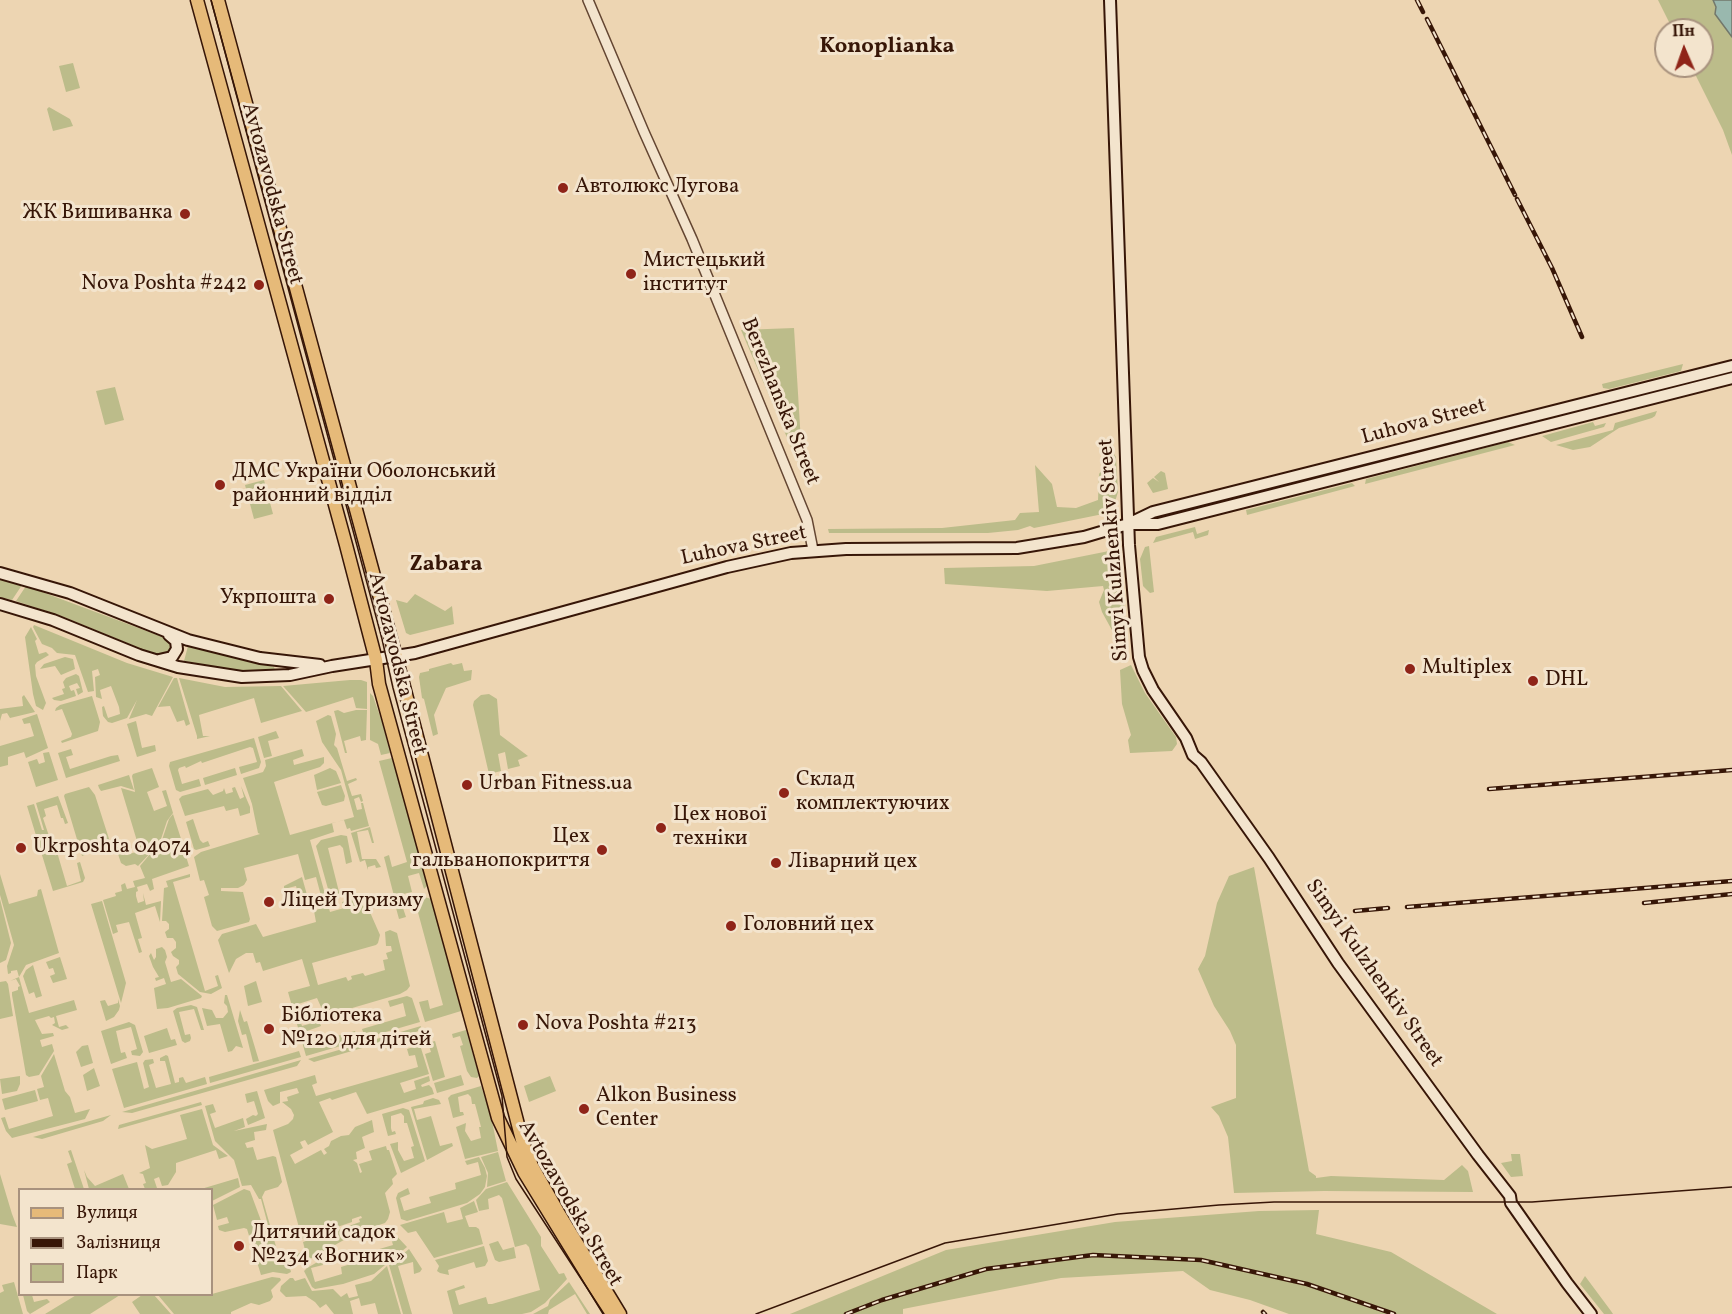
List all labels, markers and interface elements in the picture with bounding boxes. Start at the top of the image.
north arrow [1654,18,1714,78]
text: Пн [1672,21,1695,43]
district label: Konoplianka [819,35,955,61]
street label: Avtozavodska Street [235,100,307,288]
place label: Автолюкс Лугова [575,175,739,201]
marker: Автолюкс Лугова [556,181,570,195]
place label: ЖК Вишиванка [22,201,173,227]
marker: ЖК Вишиванка [178,207,192,221]
place label: Мистецький інститут [643,249,765,299]
marker: Мистецький інститут [624,267,638,281]
place label: Nova Poshta #242 [81,272,247,298]
marker: Nova Poshta #242 [252,278,266,292]
street label: Berezhanska Street [734,315,824,489]
street label: Luhova Street [1359,394,1489,452]
street label: Simyi Kulzhenkiv Street [1095,438,1135,662]
place label: ДМС України Оболонський районний відділ [232,460,496,510]
marker: ДМС України Оболонський районний відділ [213,478,227,492]
street label: Luhova Street [679,521,809,573]
district label: Zabara [409,553,483,579]
street label: Avtozavodska Street [361,570,431,758]
place label: Укрпошта [220,586,317,612]
marker: Укрпошта [322,592,336,606]
place label: Multiplex [1422,656,1512,682]
marker: Multiplex [1403,662,1417,676]
place label: DHL [1545,668,1588,694]
marker: DHL [1526,674,1540,688]
place label: Склад комплектуючих [796,768,950,818]
place label: Urban Fitness.ua [479,772,633,798]
marker: Urban Fitness.ua [460,778,474,792]
marker: Склад комплектуючих [777,786,791,800]
place label: Цех нової техніки [673,803,767,853]
marker: Цех нової техніки [654,821,668,835]
place label: Цех гальванопокриття [412,825,590,875]
place label: Ukrposhta 04074 [33,835,192,861]
marker: Ukrposhta 04074 [14,841,28,855]
marker: Цех гальванопокриття [595,843,609,857]
place label: Ліварний цех [788,850,918,876]
marker: Ліварний цех [769,856,783,870]
street label: Simyi Kulzhenkiv Street [1299,875,1447,1073]
place label: Ліцей Туризму [281,889,423,915]
marker: Ліцей Туризму [262,895,276,909]
place label: Головний цех [743,913,874,939]
marker: Головний цех [724,919,738,933]
place label: Бібліотека №120 для дітей [281,1004,432,1054]
place label: Nova Poshta #213 [535,1012,696,1038]
marker: Nova Poshta #213 [516,1018,530,1032]
marker: Бібліотека №120 для дітей [262,1022,276,1036]
place label: Alkon Business Center [596,1084,737,1134]
marker: Alkon Business Center [577,1102,591,1116]
street label: Avtozavodska Street [511,1117,627,1291]
legend [18,1188,213,1296]
text: Вулиця [76,1201,138,1226]
place label: Дитячий садок №234 «Вогник» [251,1221,405,1271]
text: Залізниця [76,1231,161,1256]
marker: Дитячий садок №234 «Вогник» [232,1239,246,1253]
text: Парк [76,1261,118,1286]

